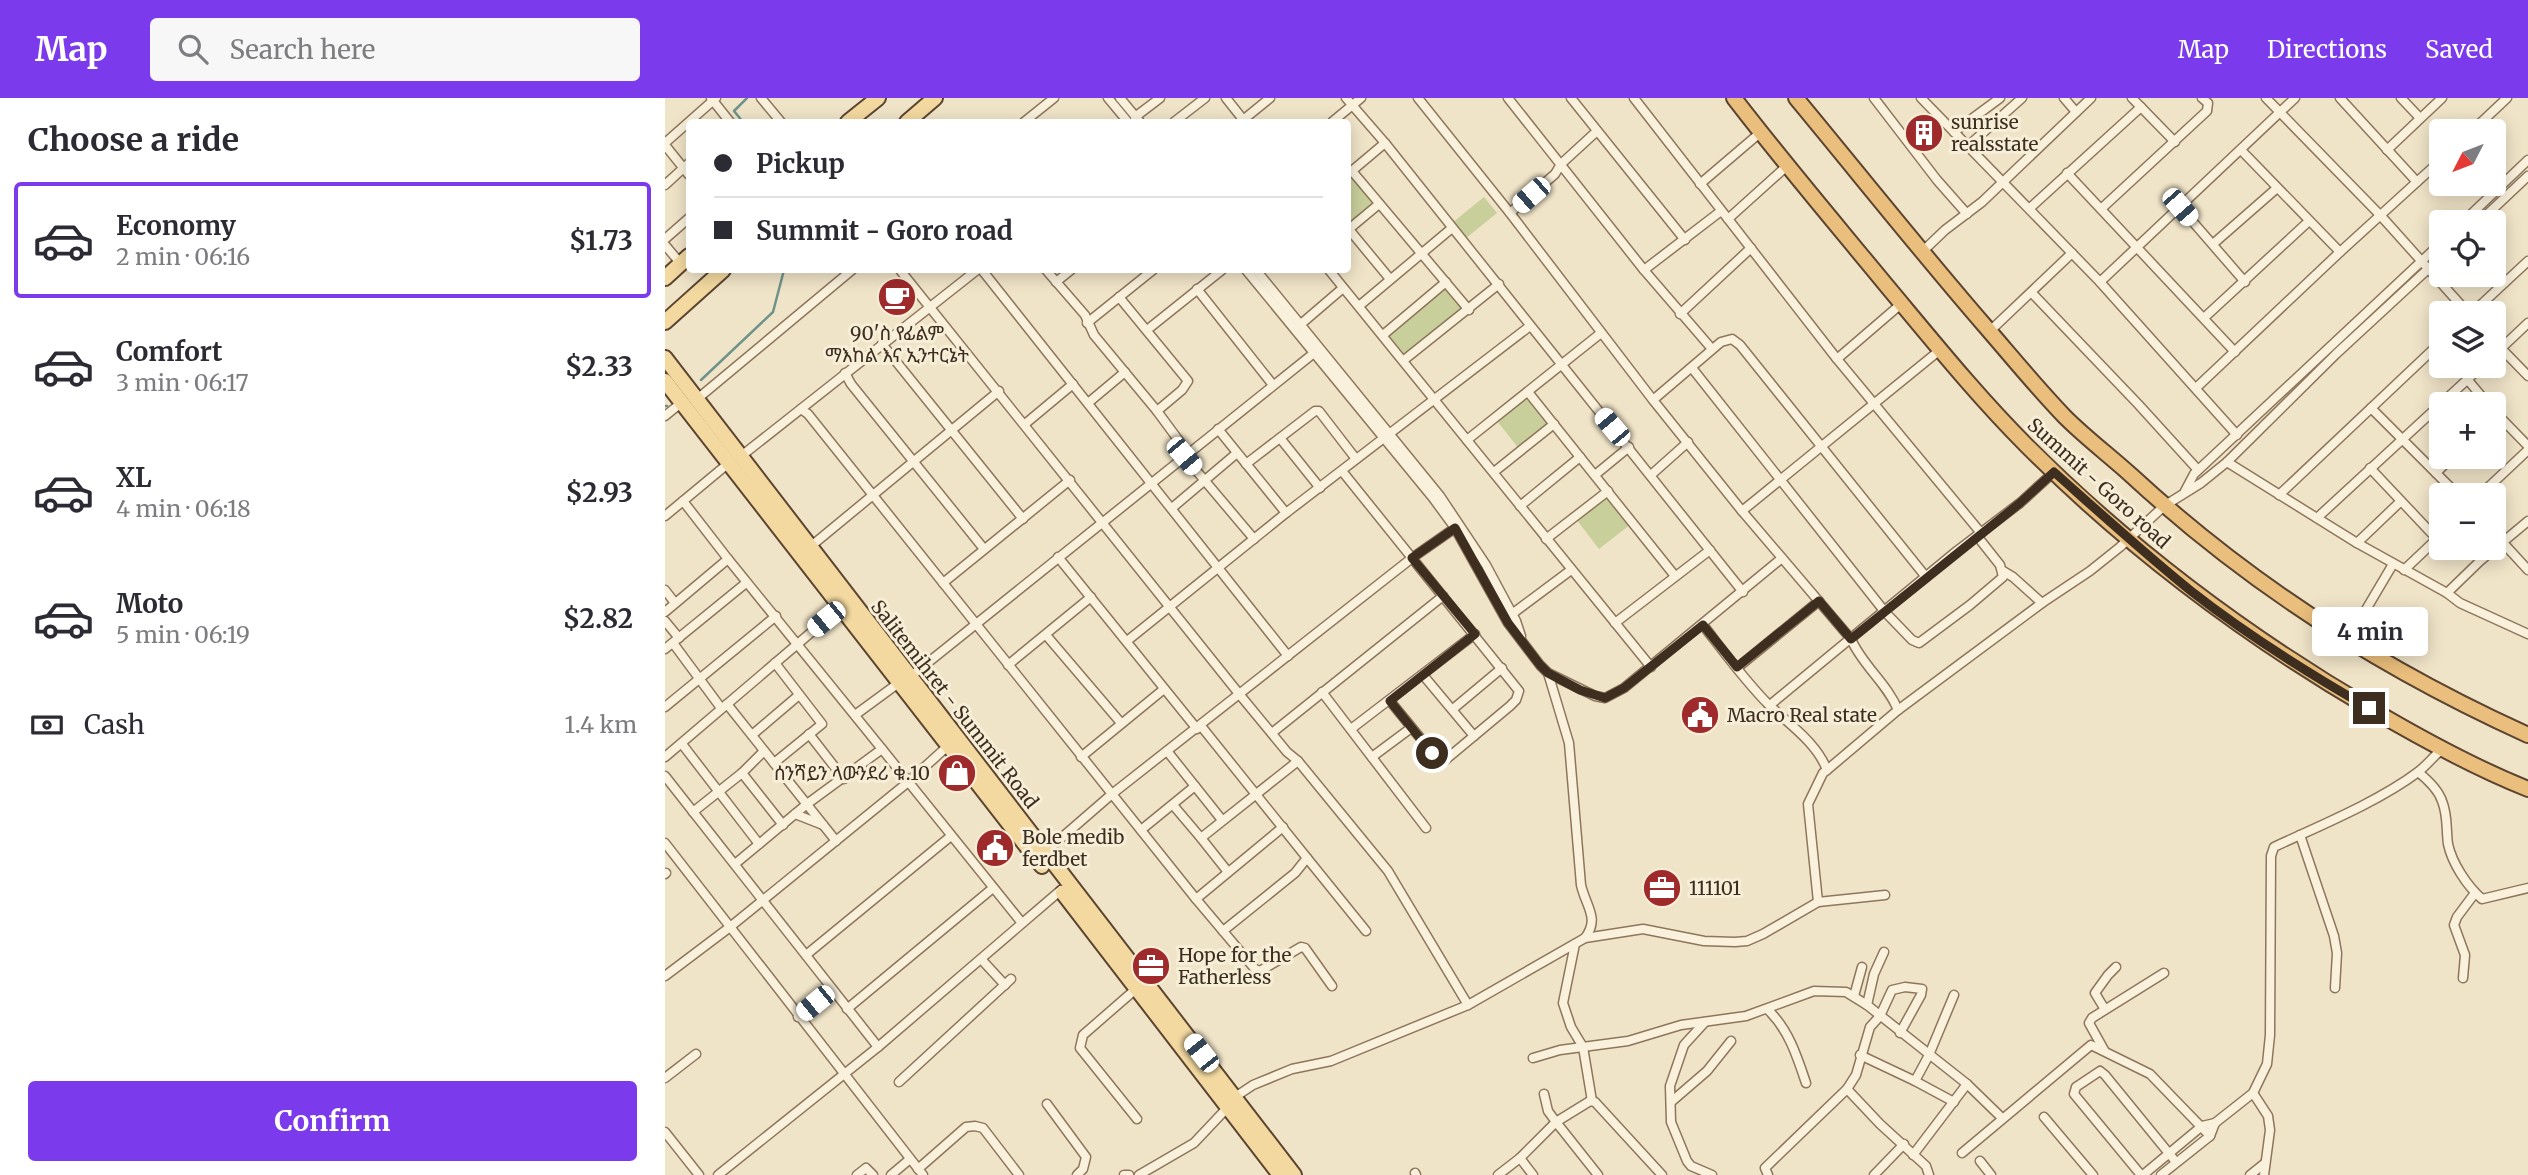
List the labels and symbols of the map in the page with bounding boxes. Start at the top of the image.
place label: sunrise realsstate [1951,110,2038,156]
building icon: sunrise realsstate [1903,112,1945,154]
north arrow [2429,119,2506,196]
car [1509,173,1554,217]
car [2159,184,2202,230]
cafe icon: 90'ስ የፊልም ማእከል እና ኢንተርኔት [876,276,918,318]
place label: 90'ስ የፊልም ማእከል እና ኢንተርኔት [825,321,969,367]
car [1591,404,1634,450]
street label: Summit - Goro road [2023,413,2175,553]
car [1163,433,1206,479]
street label: Salitemihret - Summit Road [866,595,1044,813]
car [804,598,849,640]
callout: 4 min [2311,606,2427,656]
route end [2353,692,2385,724]
public building icon: Macro Real state [1679,694,1721,736]
place label: Macro Real state [1727,703,1877,727]
route start [1416,737,1448,769]
shop icon: ሰንሻይን ላውንደሪ ቁ.10 [936,752,978,794]
place label: ሰንሻይን ላውንደሪ ቁ.10 [774,761,930,785]
place label: Bole medib ferdbet [1022,825,1124,871]
public building icon: Bole medib ferdbet [974,827,1016,869]
office icon: 111101 [1641,867,1683,909]
place label: 111101 [1689,876,1741,900]
place label: Hope for the Fatherless [1178,943,1292,989]
office icon: Hope for the Fatherless [1130,945,1172,987]
car [793,982,838,1024]
car [1180,1030,1223,1076]

